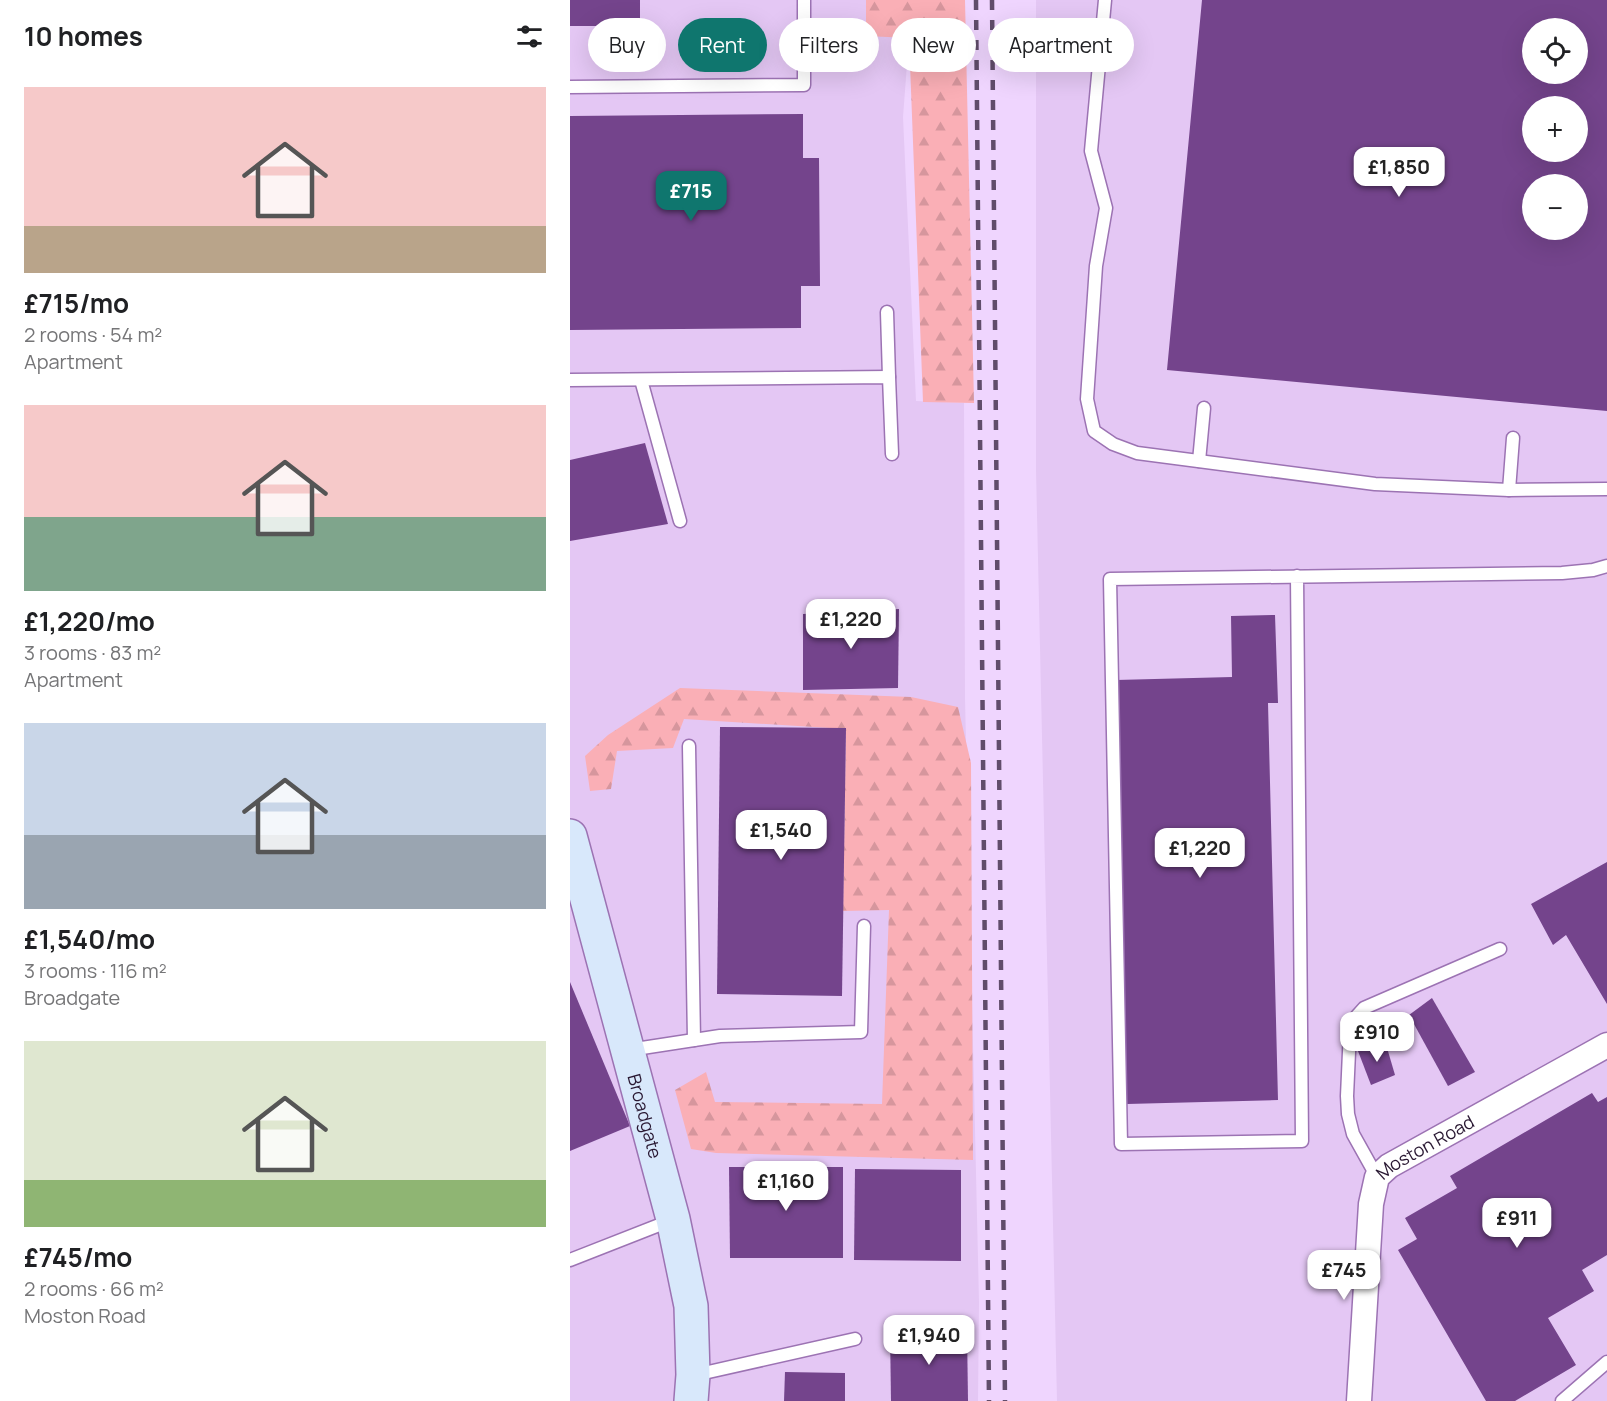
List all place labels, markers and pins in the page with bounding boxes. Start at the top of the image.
pin: £1,850 [1350,147,1448,198]
pin: £715 [655,171,727,222]
pin: £1,220 [802,599,900,650]
pin: £1,540 [732,810,830,861]
pin: £1,220 [1151,828,1249,879]
pin: £910 [1341,1012,1413,1063]
pin: £1,160 [737,1161,835,1212]
pin: £911 [1481,1198,1553,1249]
pin: £745 [1308,1250,1380,1301]
pin: £1,940 [880,1315,978,1366]

